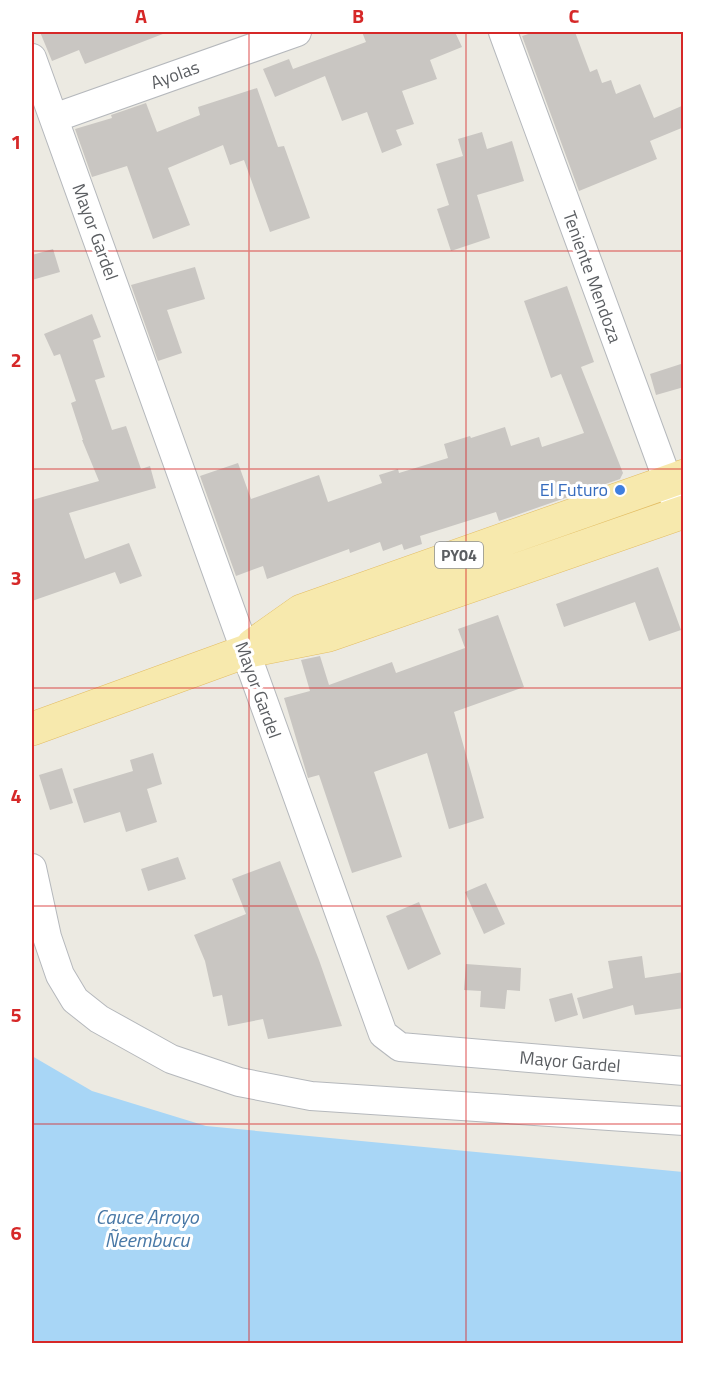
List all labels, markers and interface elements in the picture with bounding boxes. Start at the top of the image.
text: A [135,0,147,31]
text: B [352,0,364,31]
text: C [569,0,580,31]
street label: Ayolas [147,53,203,96]
text: 1 [10,126,22,157]
street label: Mayor Gardel [65,180,125,284]
street label: Teniente Mendoza [556,207,629,347]
text: 2 [10,344,22,375]
place label: El Futuro [540,476,608,503]
marker: El Futuro [613,483,627,497]
road number: PY04 [435,542,483,568]
text: 3 [10,562,22,593]
street label: Mayor Gardel [228,638,288,742]
text: 4 [10,780,22,811]
text: 5 [10,999,22,1030]
street label: Mayor Gardel [518,1044,622,1079]
water label: Cauce Arroyo Ñeembucu [95,1201,200,1255]
text: 6 [10,1217,22,1248]

